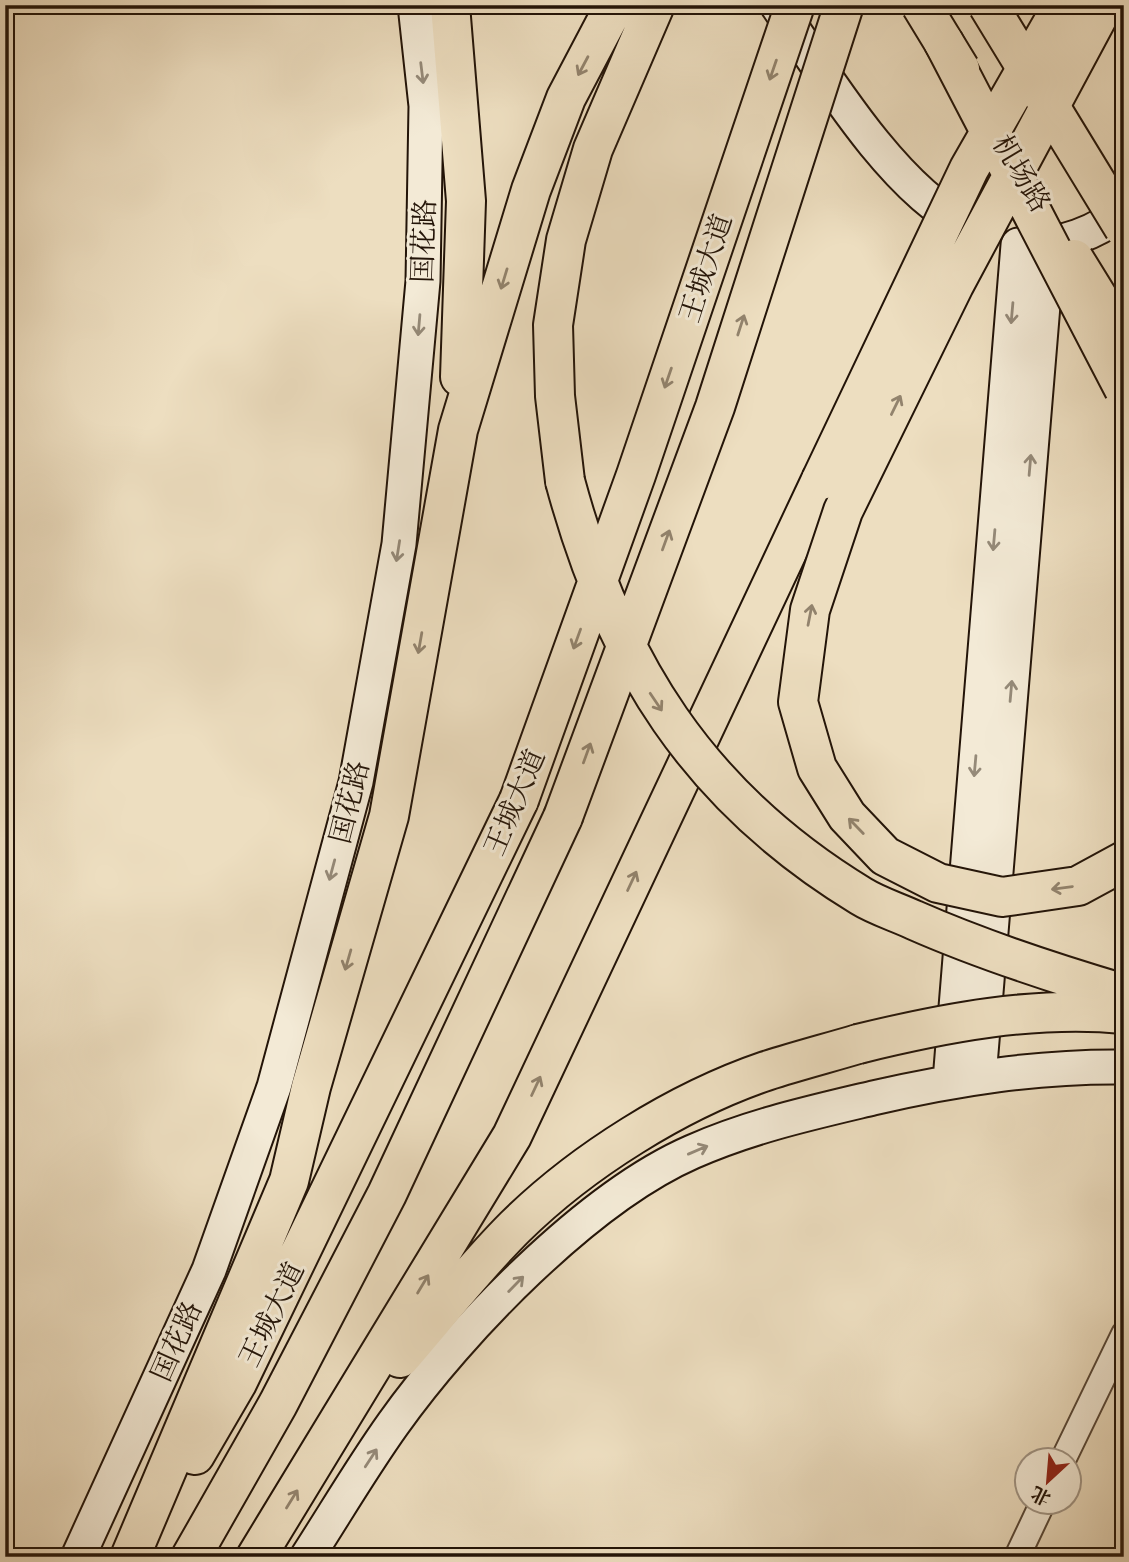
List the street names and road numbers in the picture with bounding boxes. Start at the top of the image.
street label: 机场路 [986,130,1056,218]
street label: 国花路 [408,199,441,284]
street label: 王城大道 [674,210,738,327]
street label: 王城大道 [479,745,552,860]
street label: 国花路 [325,758,376,847]
street label: 王城大道 [234,1258,311,1372]
street label: 国花路 [146,1297,209,1386]

